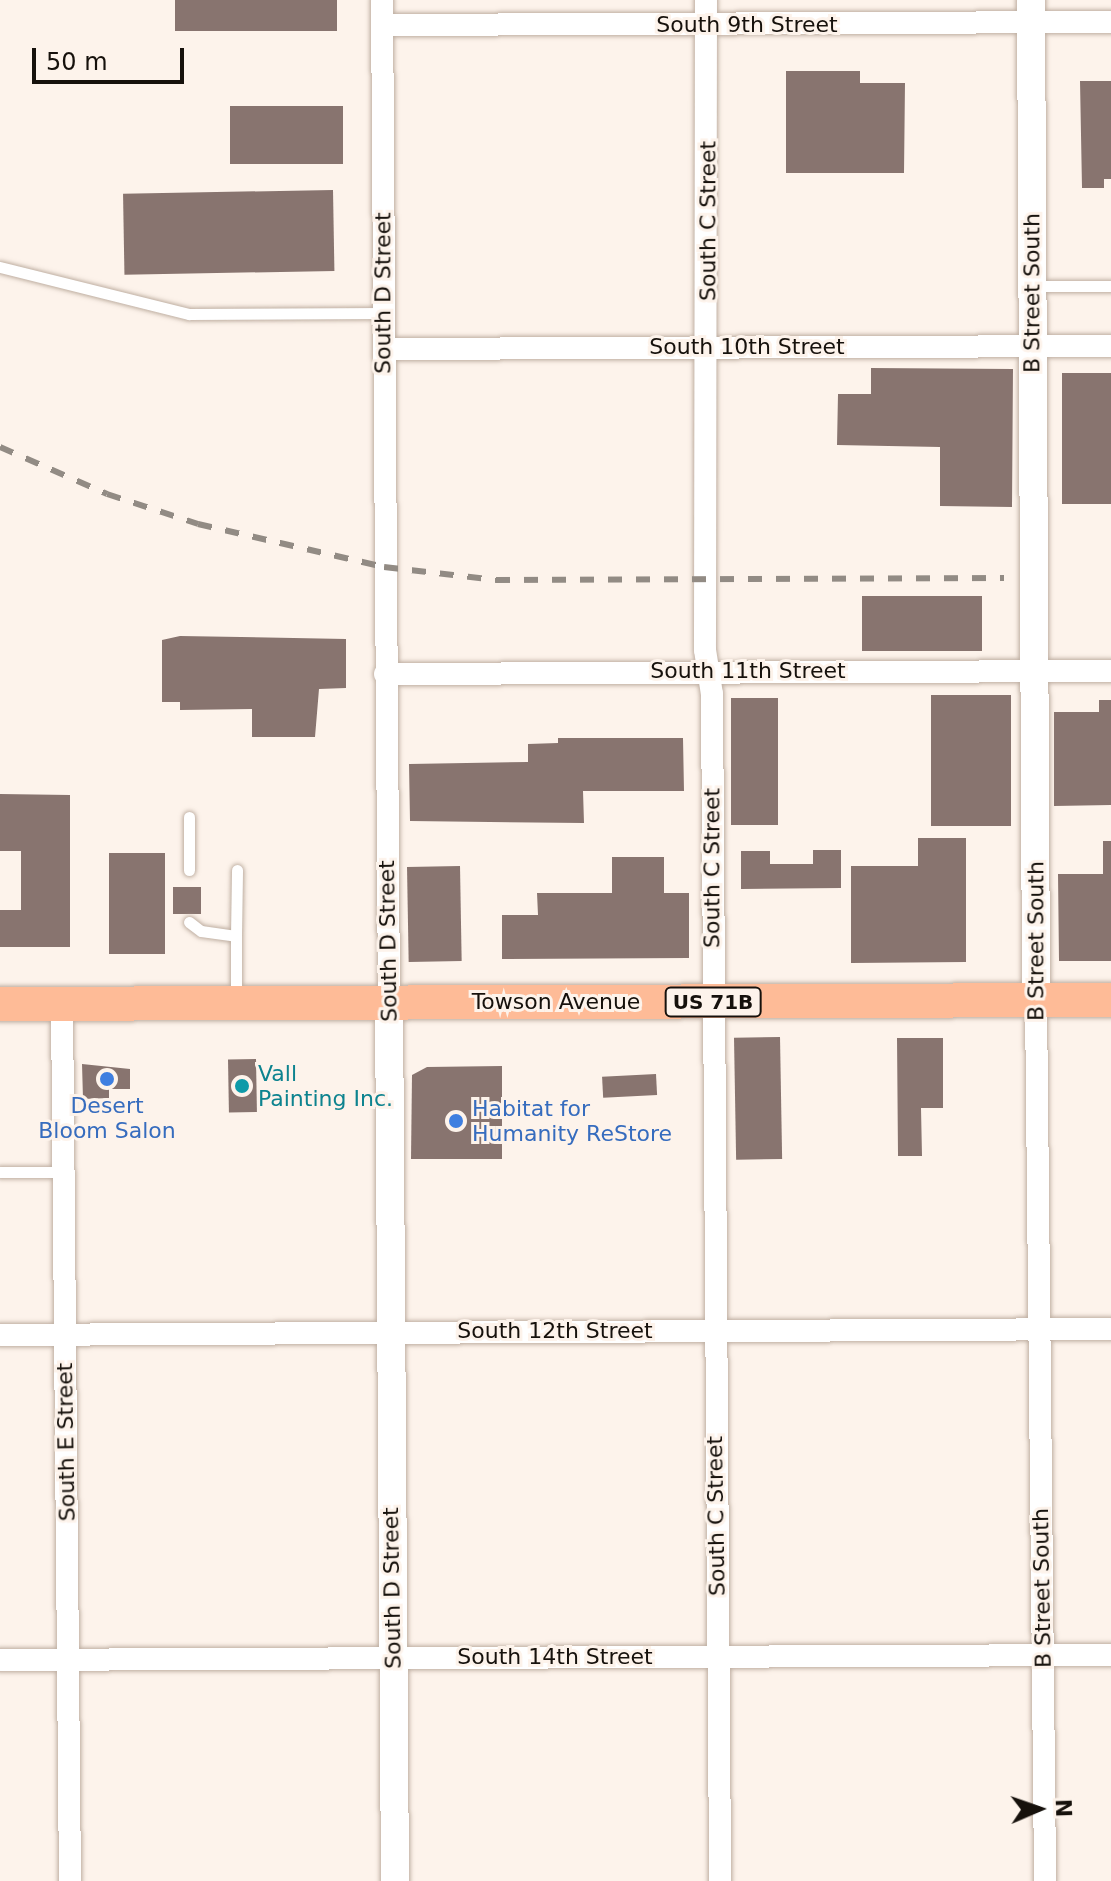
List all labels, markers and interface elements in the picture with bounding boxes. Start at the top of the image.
street label: South 9th Street [656,12,838,38]
scale bar [36,32,188,82]
text: 50 m [46,48,108,76]
street label: South C Street [695,141,721,301]
street label: South D Street [370,212,396,374]
street label: B Street South [1019,213,1045,373]
street label: South 10th Street [649,334,845,360]
street label: South 11th Street [650,658,846,684]
street label: South C Street [699,788,725,948]
street label: South D Street [373,860,403,1022]
street label: B Street South [1023,861,1049,1021]
road number: US 71B [663,986,763,1018]
street label: Towson Avenue [472,989,640,1015]
place label: Vall Painting Inc. [258,1060,393,1112]
marker: Desert Bloom Salon [98,1070,116,1088]
marker: Vall Painting Inc. [233,1077,251,1095]
place label: Desert Bloom Salon [38,1092,176,1144]
place label: Habitat for Humanity ReStore [472,1095,672,1146]
marker: Habitat for Humanity ReStore [447,1112,465,1130]
street label: South 12th Street [457,1318,653,1344]
street label: South E Street [51,1362,81,1522]
street label: South C Street [701,1436,731,1596]
street label: South D Street [377,1507,407,1669]
street label: B Street South [1027,1508,1057,1668]
street label: South 14th Street [457,1644,653,1670]
north arrow [999,1769,1079,1849]
text: N [1051,1798,1076,1818]

